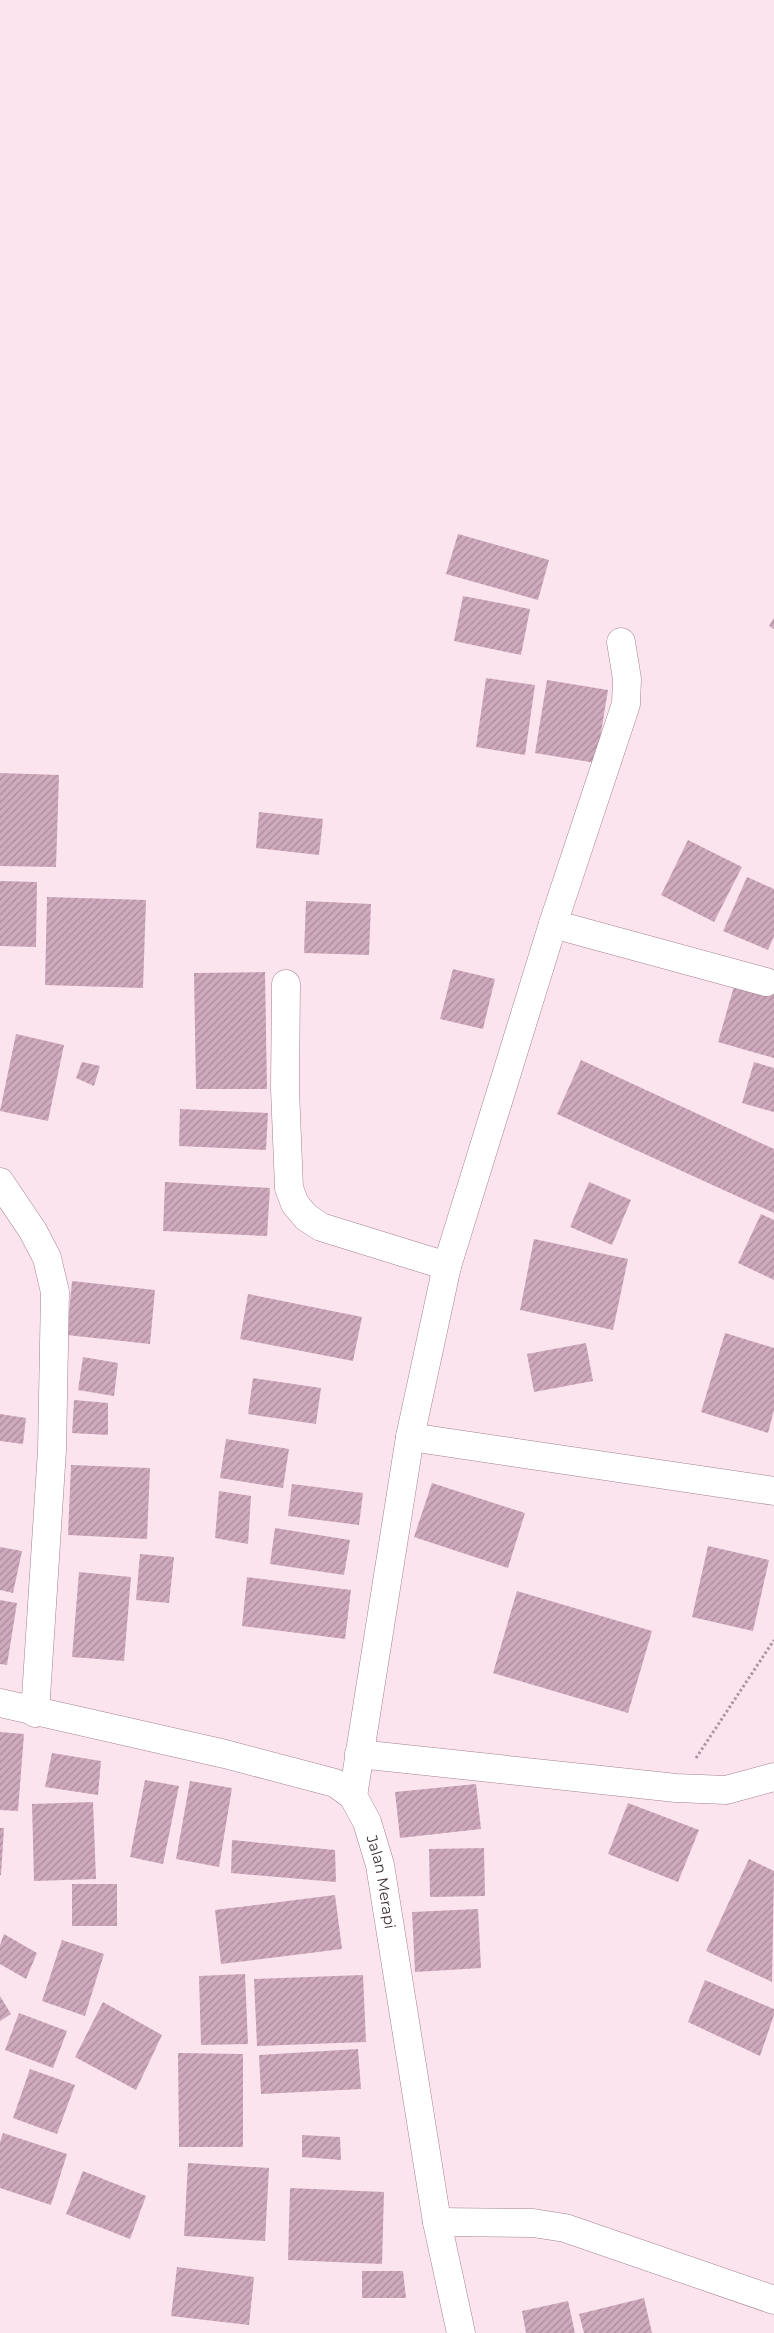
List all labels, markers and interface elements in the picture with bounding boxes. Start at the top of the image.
street label: Jalan Merapi [362,1832,400,1930]

